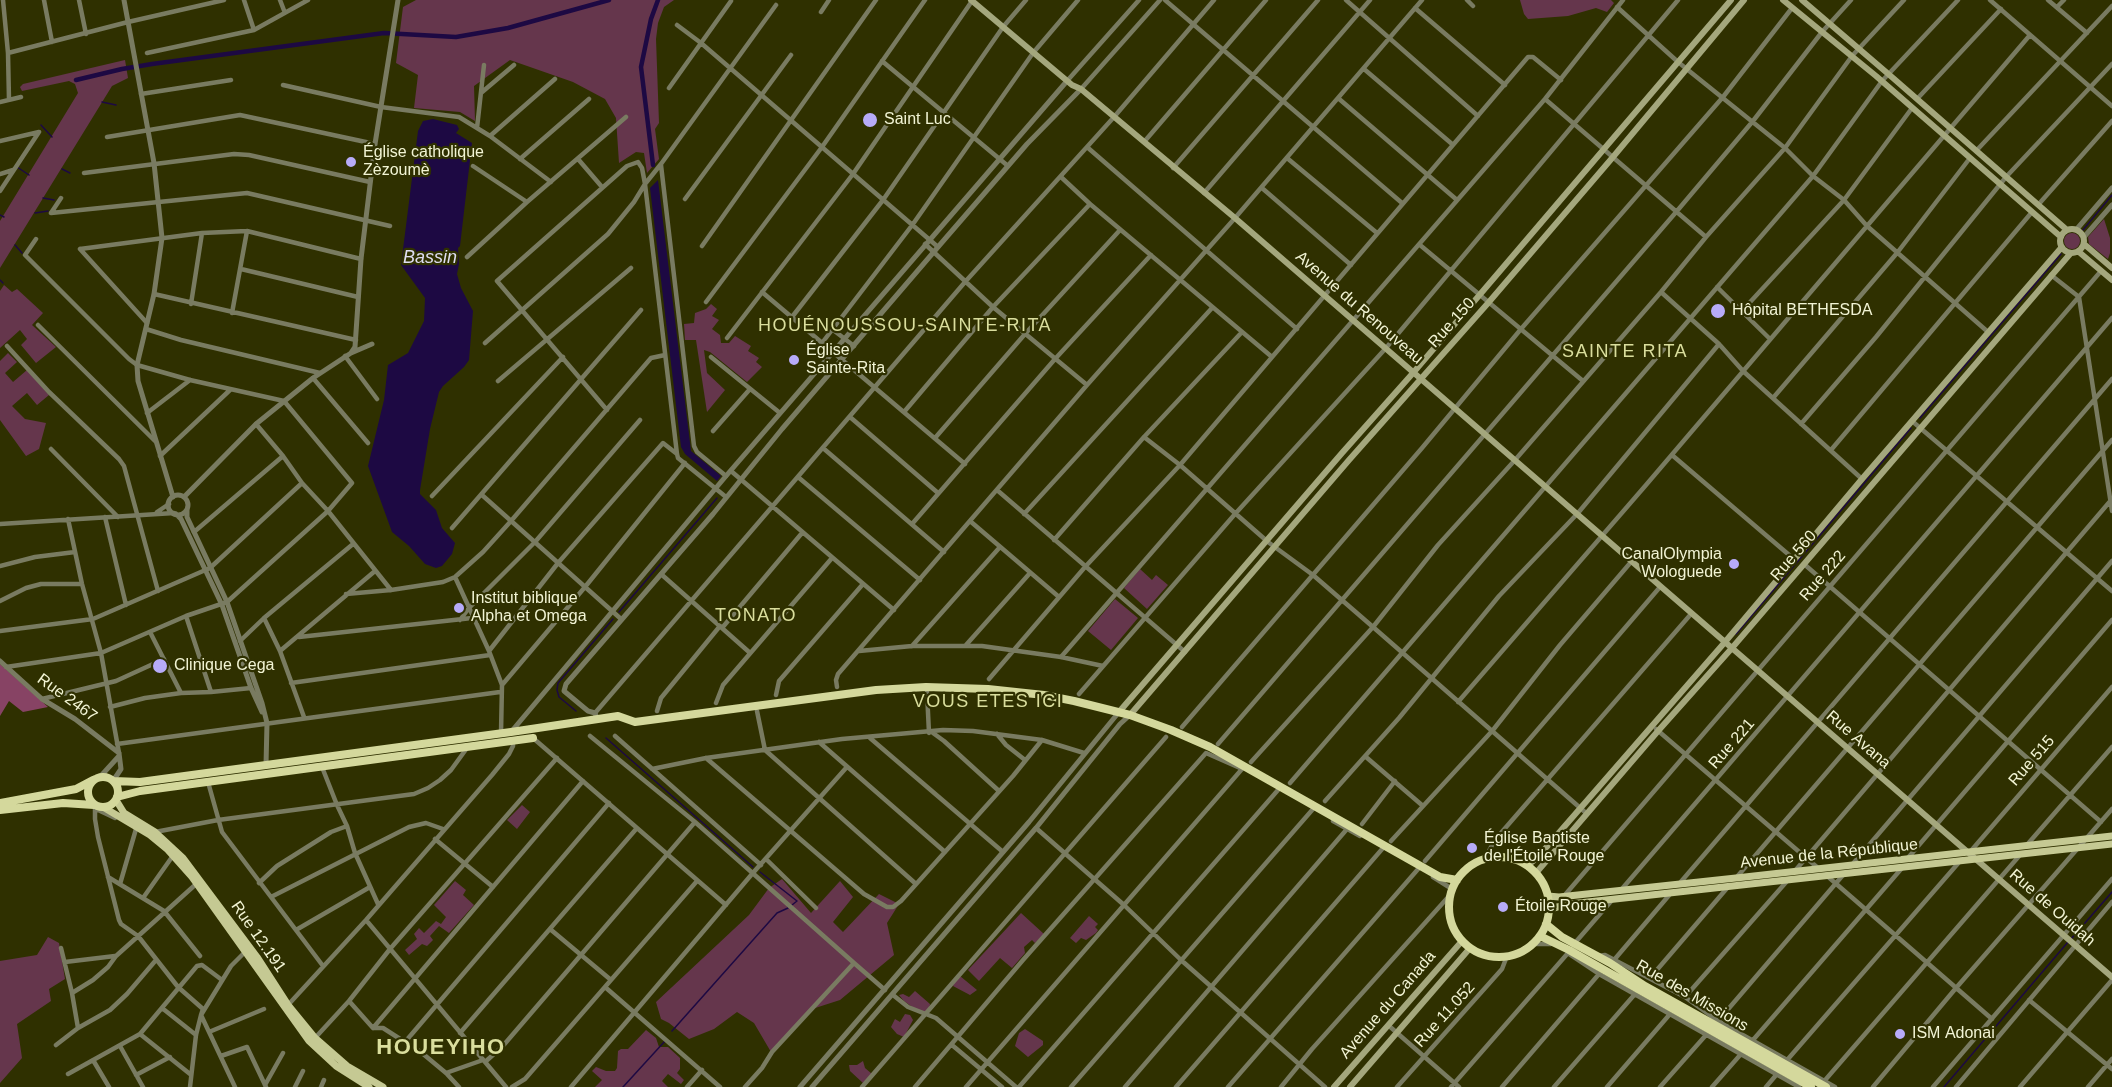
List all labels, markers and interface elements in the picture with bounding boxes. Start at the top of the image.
place label: Saint Luc [884,110,951,130]
marker: Saint Luc [861,111,879,129]
place label: Église catholique Zèzoumè [363,143,484,181]
marker: Église catholique Zèzoumè [344,155,358,169]
water label: Bassin [403,247,457,269]
street label: Avenue du Renouveau [1291,247,1427,369]
street label: Rue 150 [1425,294,1479,352]
place label: Hôpital BETHESDA [1732,301,1872,321]
marker: Hôpital BETHESDA [1709,302,1727,320]
district label: HOUÉNOUSSOU-SAINTE-RITA [758,315,1052,337]
place label: Église Sainte-Rita [806,341,885,379]
district label: SAINTE RITA [1562,341,1688,363]
marker: Église Sainte-Rita [787,353,801,367]
street label: Rue 560 [1767,527,1821,585]
place label: CanalOlympia Wologuede [1622,545,1722,583]
street label: Rue 222 [1796,547,1850,605]
marker: CanalOlympia Wologuede [1727,557,1741,571]
place label: Institut biblique Alpha et Omega [471,589,587,627]
marker: Institut biblique Alpha et Omega [452,601,466,615]
district label: TONATO [715,605,797,627]
place label: Clinique Cega [174,656,275,676]
marker: Clinique Cega [151,657,169,675]
street label: Rue 2467 [33,670,101,726]
district label: VOUS ETES ICI [913,691,1063,713]
street label: Rue Avana [1822,707,1894,773]
street label: Rue 221 [1705,715,1759,773]
street label: Rue 515 [2005,732,2059,790]
place label: Église Baptiste de l'Étoile Rouge [1484,829,1604,867]
street label: Avenue de la République [1739,835,1919,873]
marker: Église Baptiste de l'Étoile Rouge [1465,841,1479,855]
street label: Rue de Ouidah [2005,865,2099,951]
place label: Étoile Rouge [1515,897,1607,917]
street label: Rue 12.191 [226,898,290,976]
marker: Étoile Rouge [1496,900,1510,914]
street label: Avenue du Canada [1336,947,1440,1063]
street label: Rue des Missions [1633,956,1751,1036]
street label: Rue 11.052 [1411,978,1479,1052]
place label: ISM Adonai [1912,1024,1995,1044]
marker: ISM Adonai [1893,1027,1907,1041]
district label: HOUEYIHO [376,1035,506,1061]

